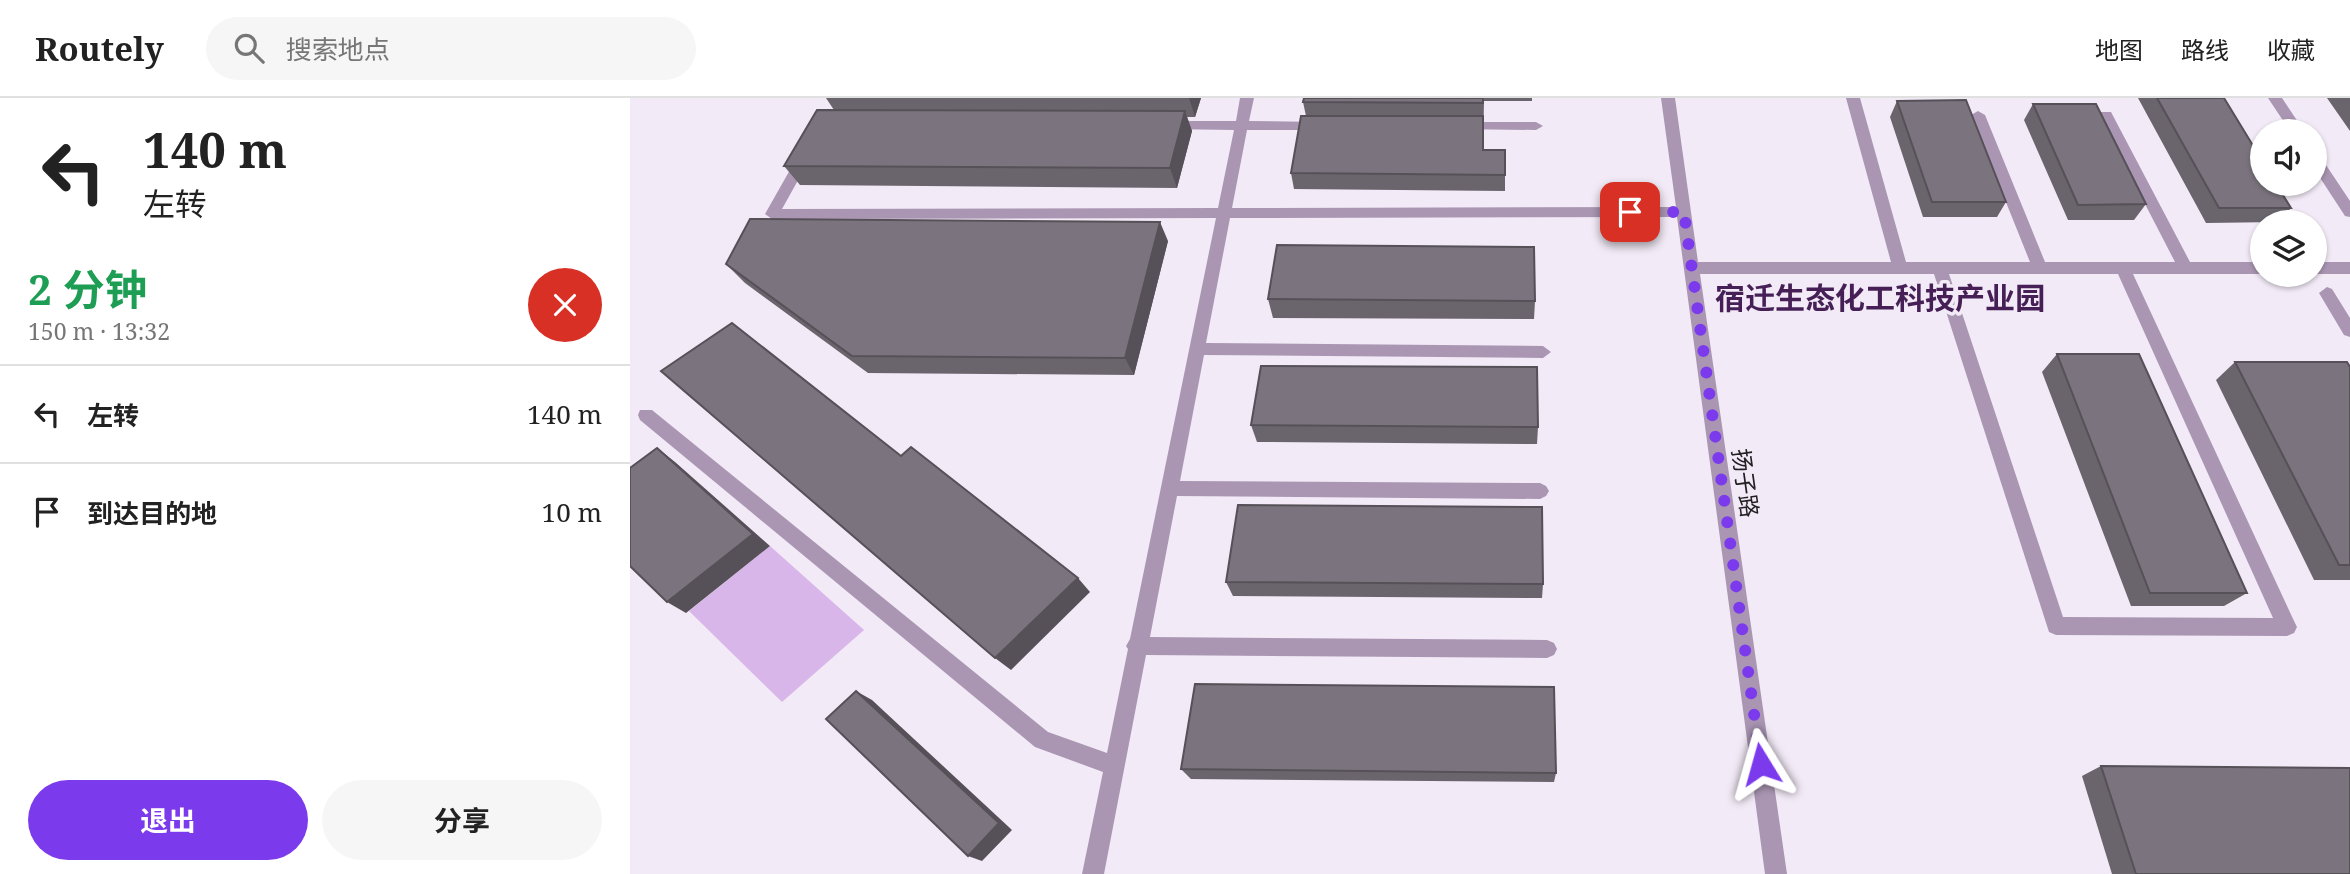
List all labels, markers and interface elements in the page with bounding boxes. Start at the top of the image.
search box [206,17,696,80]
text: Routely [35,26,164,71]
icon: search [230,29,268,67]
text: 搜索地点 [286,31,390,67]
text: 地图 [2095,33,2143,66]
text: 路线 [2181,33,2229,66]
text: 收藏 [2267,33,2315,66]
text: 140 m [143,116,287,182]
map controls [2250,119,2327,287]
button: sound [2250,119,2327,196]
icon: left [28,126,119,217]
text: 左转 [143,182,207,225]
pin [1600,182,1660,242]
icon: arrive [1611,193,1649,231]
button: layers [2250,210,2327,287]
text: 2 分钟 [28,260,147,317]
button: close [528,268,602,342]
district label: 宿迁生态化工科技产业园 [1715,277,2045,318]
text: 150 m · 13:32 [28,315,170,347]
icon: left [28,395,66,433]
text: 140 m [527,396,602,432]
text: 左转 [87,397,139,433]
street label: 扬子路 [1725,447,1767,519]
icon: arrive [28,493,66,531]
text: 10 m [542,494,602,530]
text: 到达目的地 [87,495,217,531]
position arrow [1724,727,1798,801]
button: 退出 [28,780,308,860]
button: 分享 [322,780,602,860]

